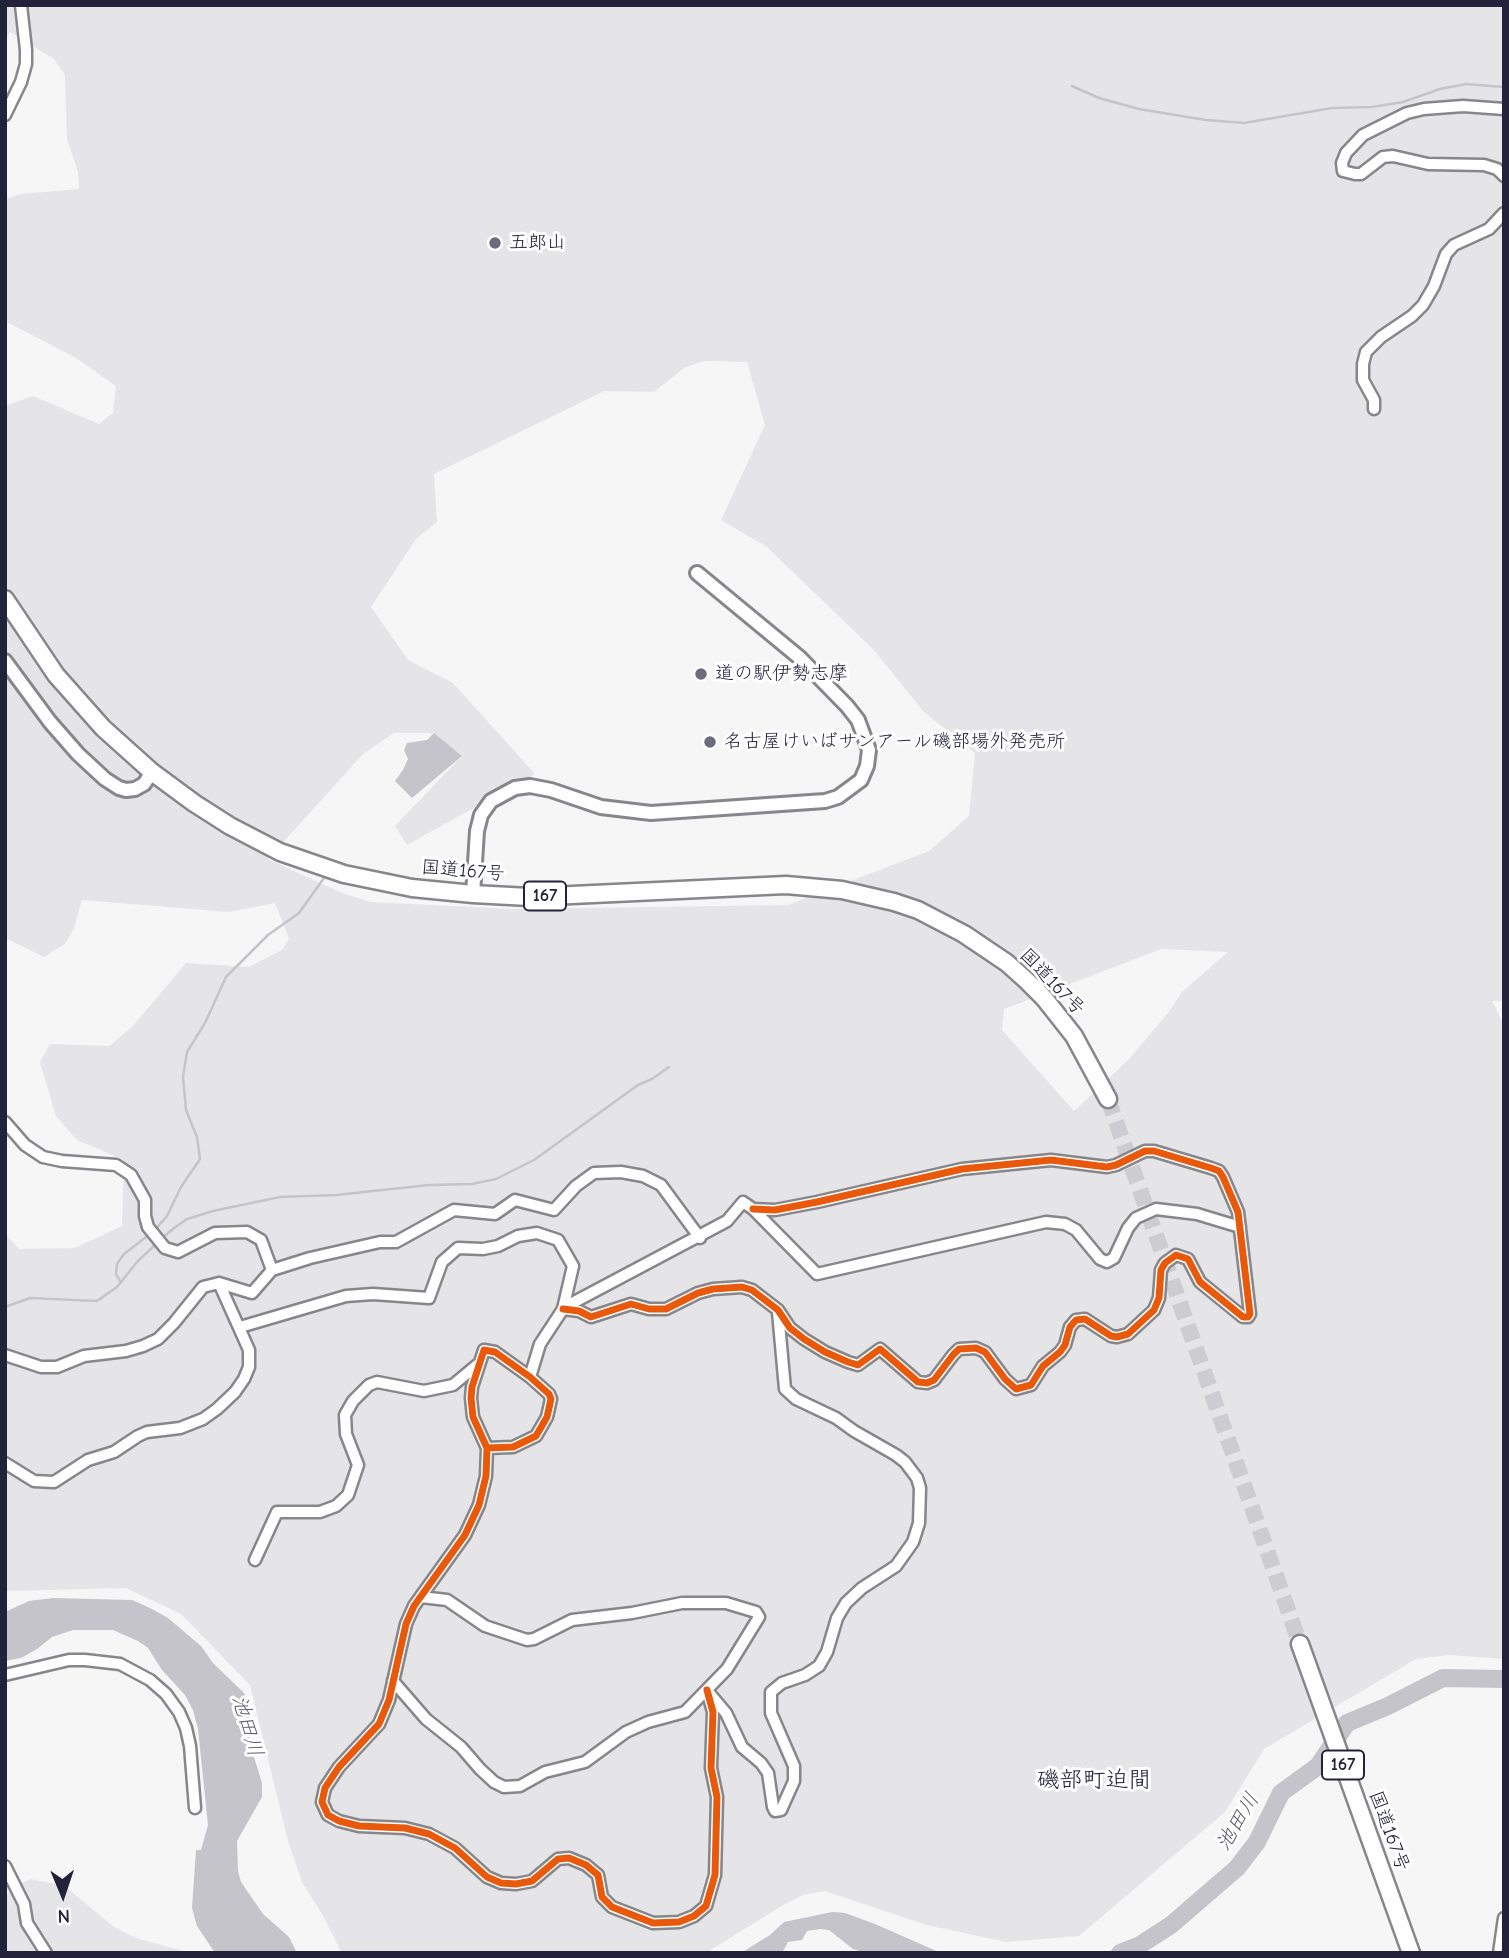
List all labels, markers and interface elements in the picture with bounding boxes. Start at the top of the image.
place label: 五郎山 [509,232,566,254]
marker: 五郎山 [487,235,503,251]
place label: 道の駅伊勢志摩 [715,663,848,685]
marker: 道の駅伊勢志摩 [693,666,709,682]
place label: 名古屋けいばサンアール磯部場外発売所 [724,731,1065,753]
marker: 名古屋けいばサンアール磯部場外発売所 [702,734,718,750]
street label: 国道167号 [420,856,506,886]
road number: 167 [524,882,566,911]
street label: 国道167号 [1015,944,1089,1020]
water label: 池田川 [226,1692,268,1760]
road number: 167 [1322,1750,1364,1780]
district label: 磯部町迫間 [1037,1766,1151,1794]
street label: 国道167号 [1364,1788,1414,1874]
water label: 池田川 [1211,1789,1265,1855]
north arrow [28,1860,98,1930]
text: N [57,1905,70,1927]

